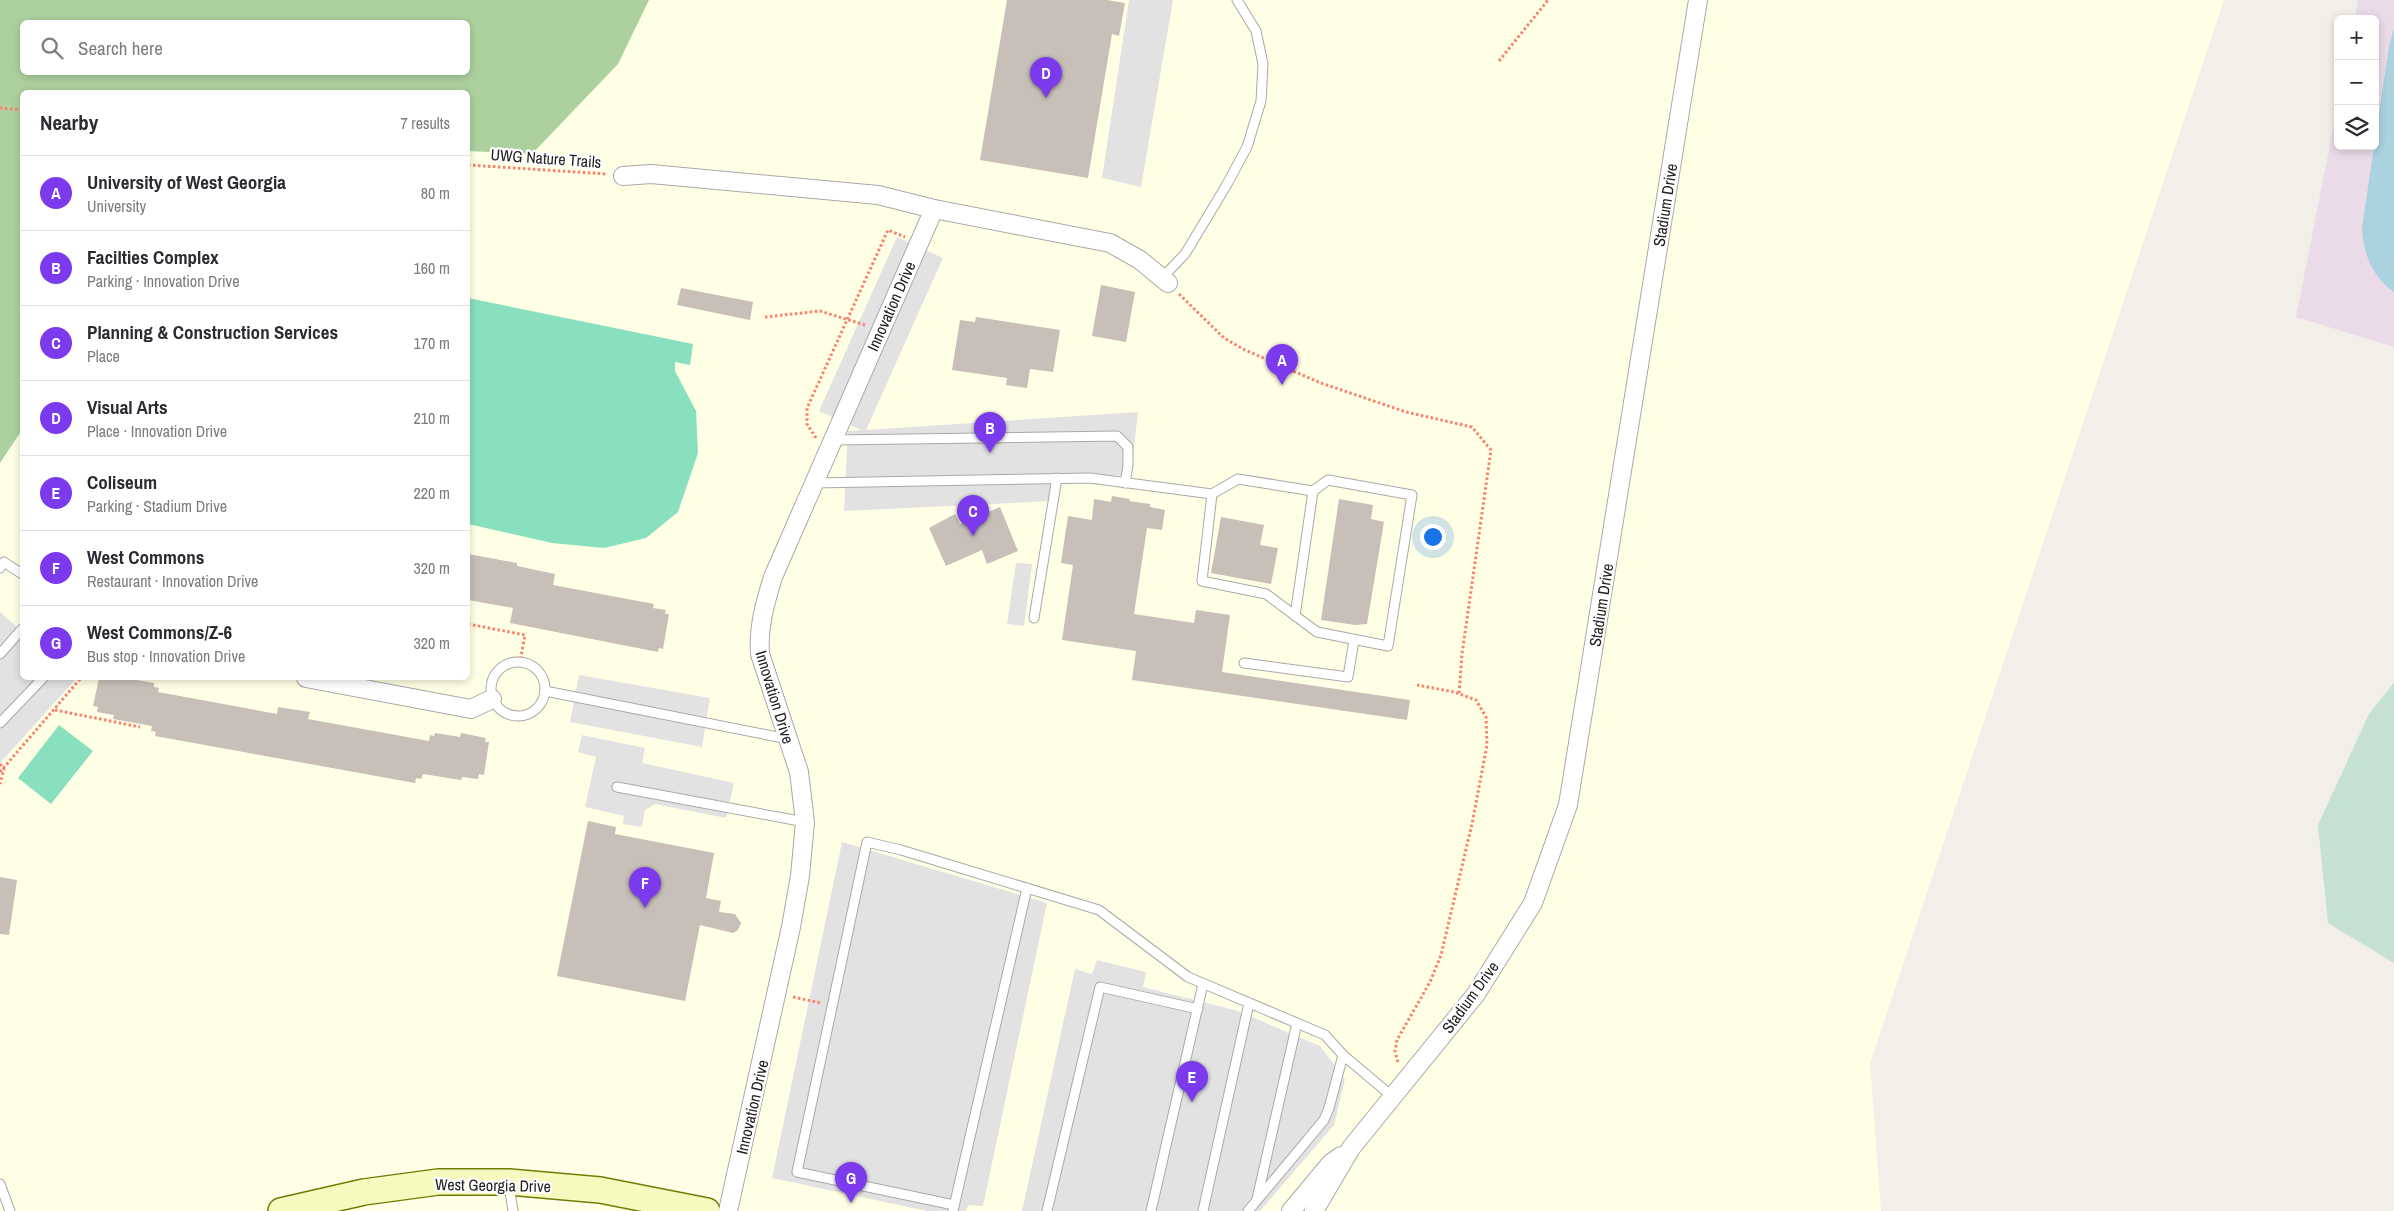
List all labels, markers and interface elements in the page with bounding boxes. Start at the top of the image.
map controls [2334,15,2379,150]
button: + [2334,15,2379,60]
search box [20,20,470,75]
icon: search [38,34,66,62]
text: Search here [78,35,163,61]
pin: D [1030,57,1062,98]
button: − [2334,60,2379,105]
button: layers [2334,105,2379,150]
text: Nearby [40,108,98,137]
text: 7 results [400,112,450,134]
street label: UWG Nature Trails [490,143,602,173]
street label: Stadium Drive [1648,162,1682,248]
text: University of West Georgia [87,169,286,195]
text: A [51,182,61,204]
text: 80 m [421,182,450,204]
text: University [87,195,146,217]
text: Facilties Complex [87,244,219,270]
text: B [51,257,61,279]
text: 160 m [414,257,450,279]
street label: Innovation Drive [861,258,921,354]
text: Parking · Innovation Drive [87,270,239,292]
text: Planning & Construction Services [87,319,338,345]
text: C [51,332,61,354]
text: 170 m [414,332,450,354]
pin: A [1266,344,1298,385]
text: Place [87,345,120,367]
text: Visual Arts [87,394,168,420]
text: D [51,407,61,429]
text: 210 m [414,407,450,429]
pin: B [974,412,1006,453]
text: Place · Innovation Drive [87,420,227,442]
text: Coliseum [87,469,157,495]
text: E [52,482,60,504]
text: 220 m [414,482,450,504]
text: Parking · Stadium Drive [87,495,227,517]
pin: C [957,495,989,536]
your location [1420,524,1446,550]
text: West Commons [87,544,204,570]
text: F [52,557,60,579]
text: 320 m [414,557,450,579]
street label: Stadium Drive [1584,562,1618,648]
text: Restaurant · Innovation Drive [87,570,258,592]
text: West Commons/Z-6 [87,619,232,645]
text: G [51,632,61,654]
text: 320 m [414,632,450,654]
text: Bus stop · Innovation Drive [87,645,245,667]
street label: Innovation Drive [750,648,800,746]
pin: F [629,867,661,908]
street label: Stadium Drive [1436,957,1504,1037]
street label: Innovation Drive [730,1058,774,1156]
pin: E [1176,1061,1208,1102]
pin: G [835,1162,867,1203]
street label: West Georgia Drive [435,1173,551,1197]

